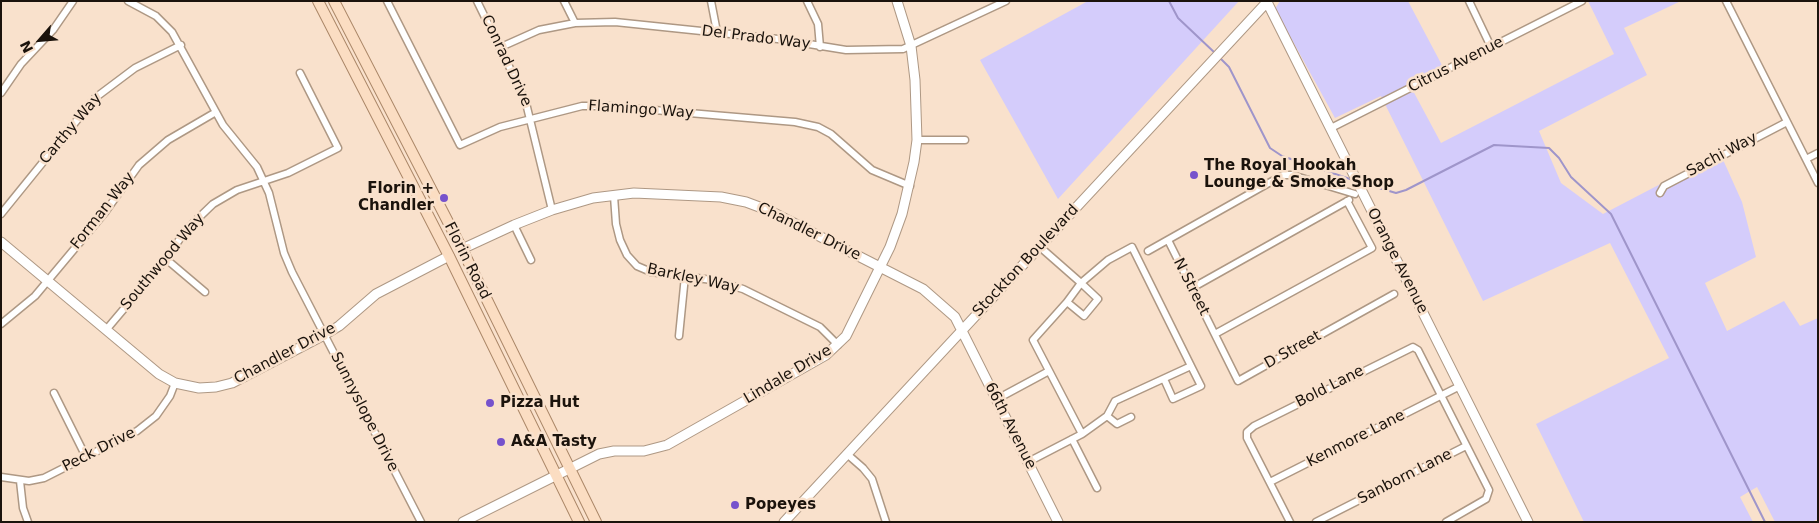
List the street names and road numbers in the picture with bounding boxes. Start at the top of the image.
street label: Conrad Drive [477,12,535,110]
street label: Del Prado Way [701,22,811,54]
street label: Citrus Avenue [1405,33,1507,97]
street label: Carthy Way [36,90,106,168]
street label: Flamingo Way [588,97,694,123]
street label: Sachi Way [1684,129,1760,181]
street label: Forman Way [67,169,139,253]
street label: Chandler Drive [754,199,864,265]
street label: Stockton Boulevard [969,201,1083,321]
street label: Orange Avenue [1363,205,1431,317]
street label: Southwood Way [117,210,209,314]
street label: Florin Road [440,219,494,303]
street label: N Street [1169,255,1213,319]
street label: Barkley Way [645,260,741,298]
street label: Chandler Drive [231,320,339,388]
street label: D Street [1262,327,1324,373]
street label: Lindale Drive [741,342,835,408]
street label: Sunnyslope Drive [326,349,402,475]
street label: Bold Lane [1293,362,1367,412]
street label: 66th Avenue [980,380,1040,472]
street label: Kenmore Lane [1304,407,1408,471]
street label: Peck Drive [60,424,138,476]
street label: Sanborn Lane [1355,446,1455,508]

